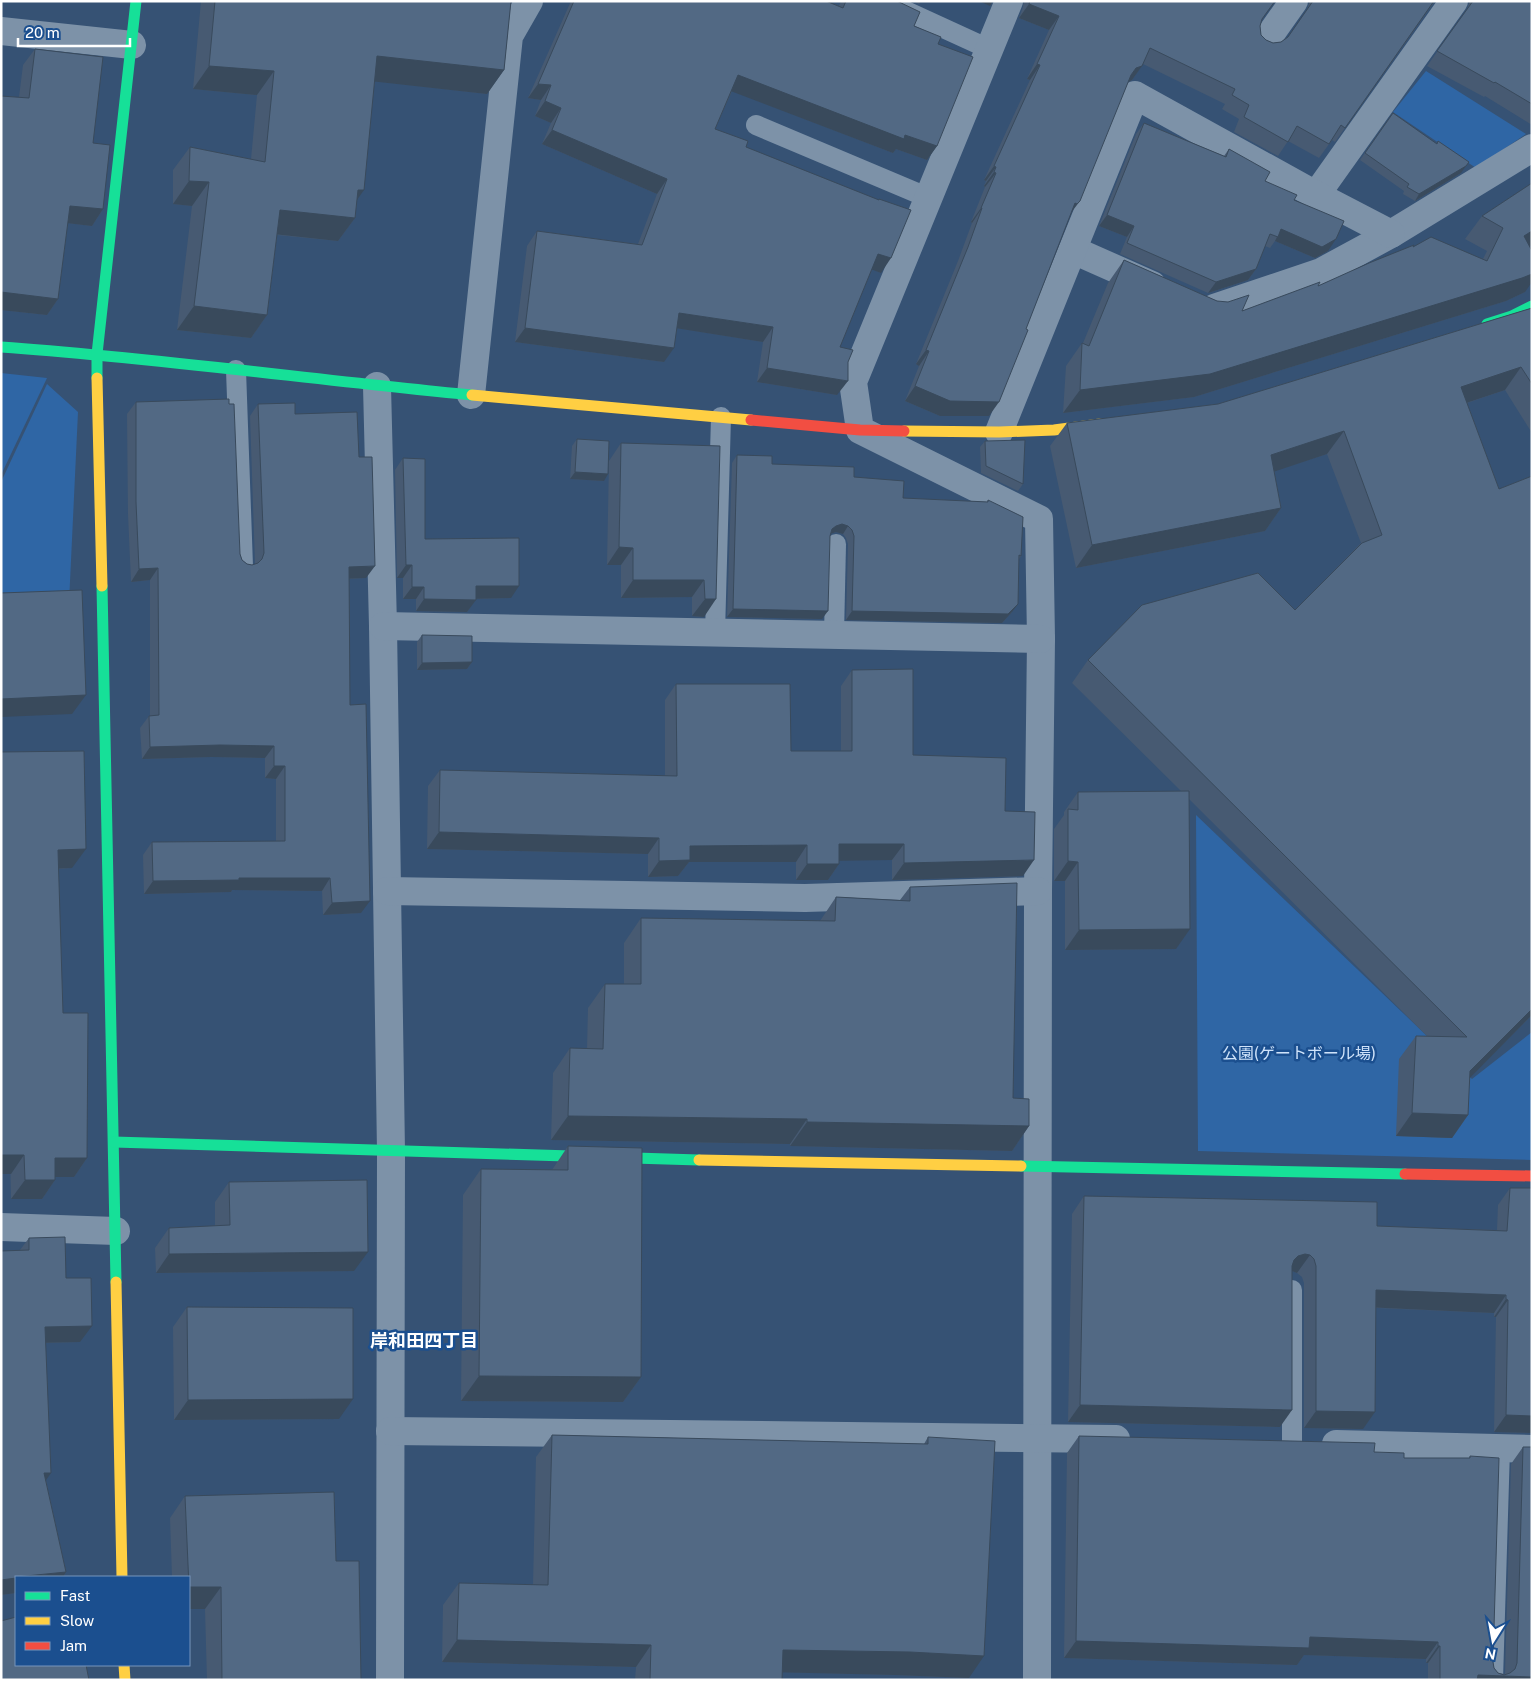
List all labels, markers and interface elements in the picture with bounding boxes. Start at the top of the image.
scale bar [18,15,130,47]
text: 20 m [25,24,60,41]
park label: 公園(ゲートボール場) [1222,1044,1376,1063]
district label: 岸和田四丁目 [370,1330,478,1351]
legend [15,1576,190,1666]
text: Fast [60,1587,90,1604]
text: Slow [60,1612,95,1629]
north arrow [1468,1616,1518,1666]
text: Jam [60,1637,87,1654]
text: N [1484,1645,1497,1663]

